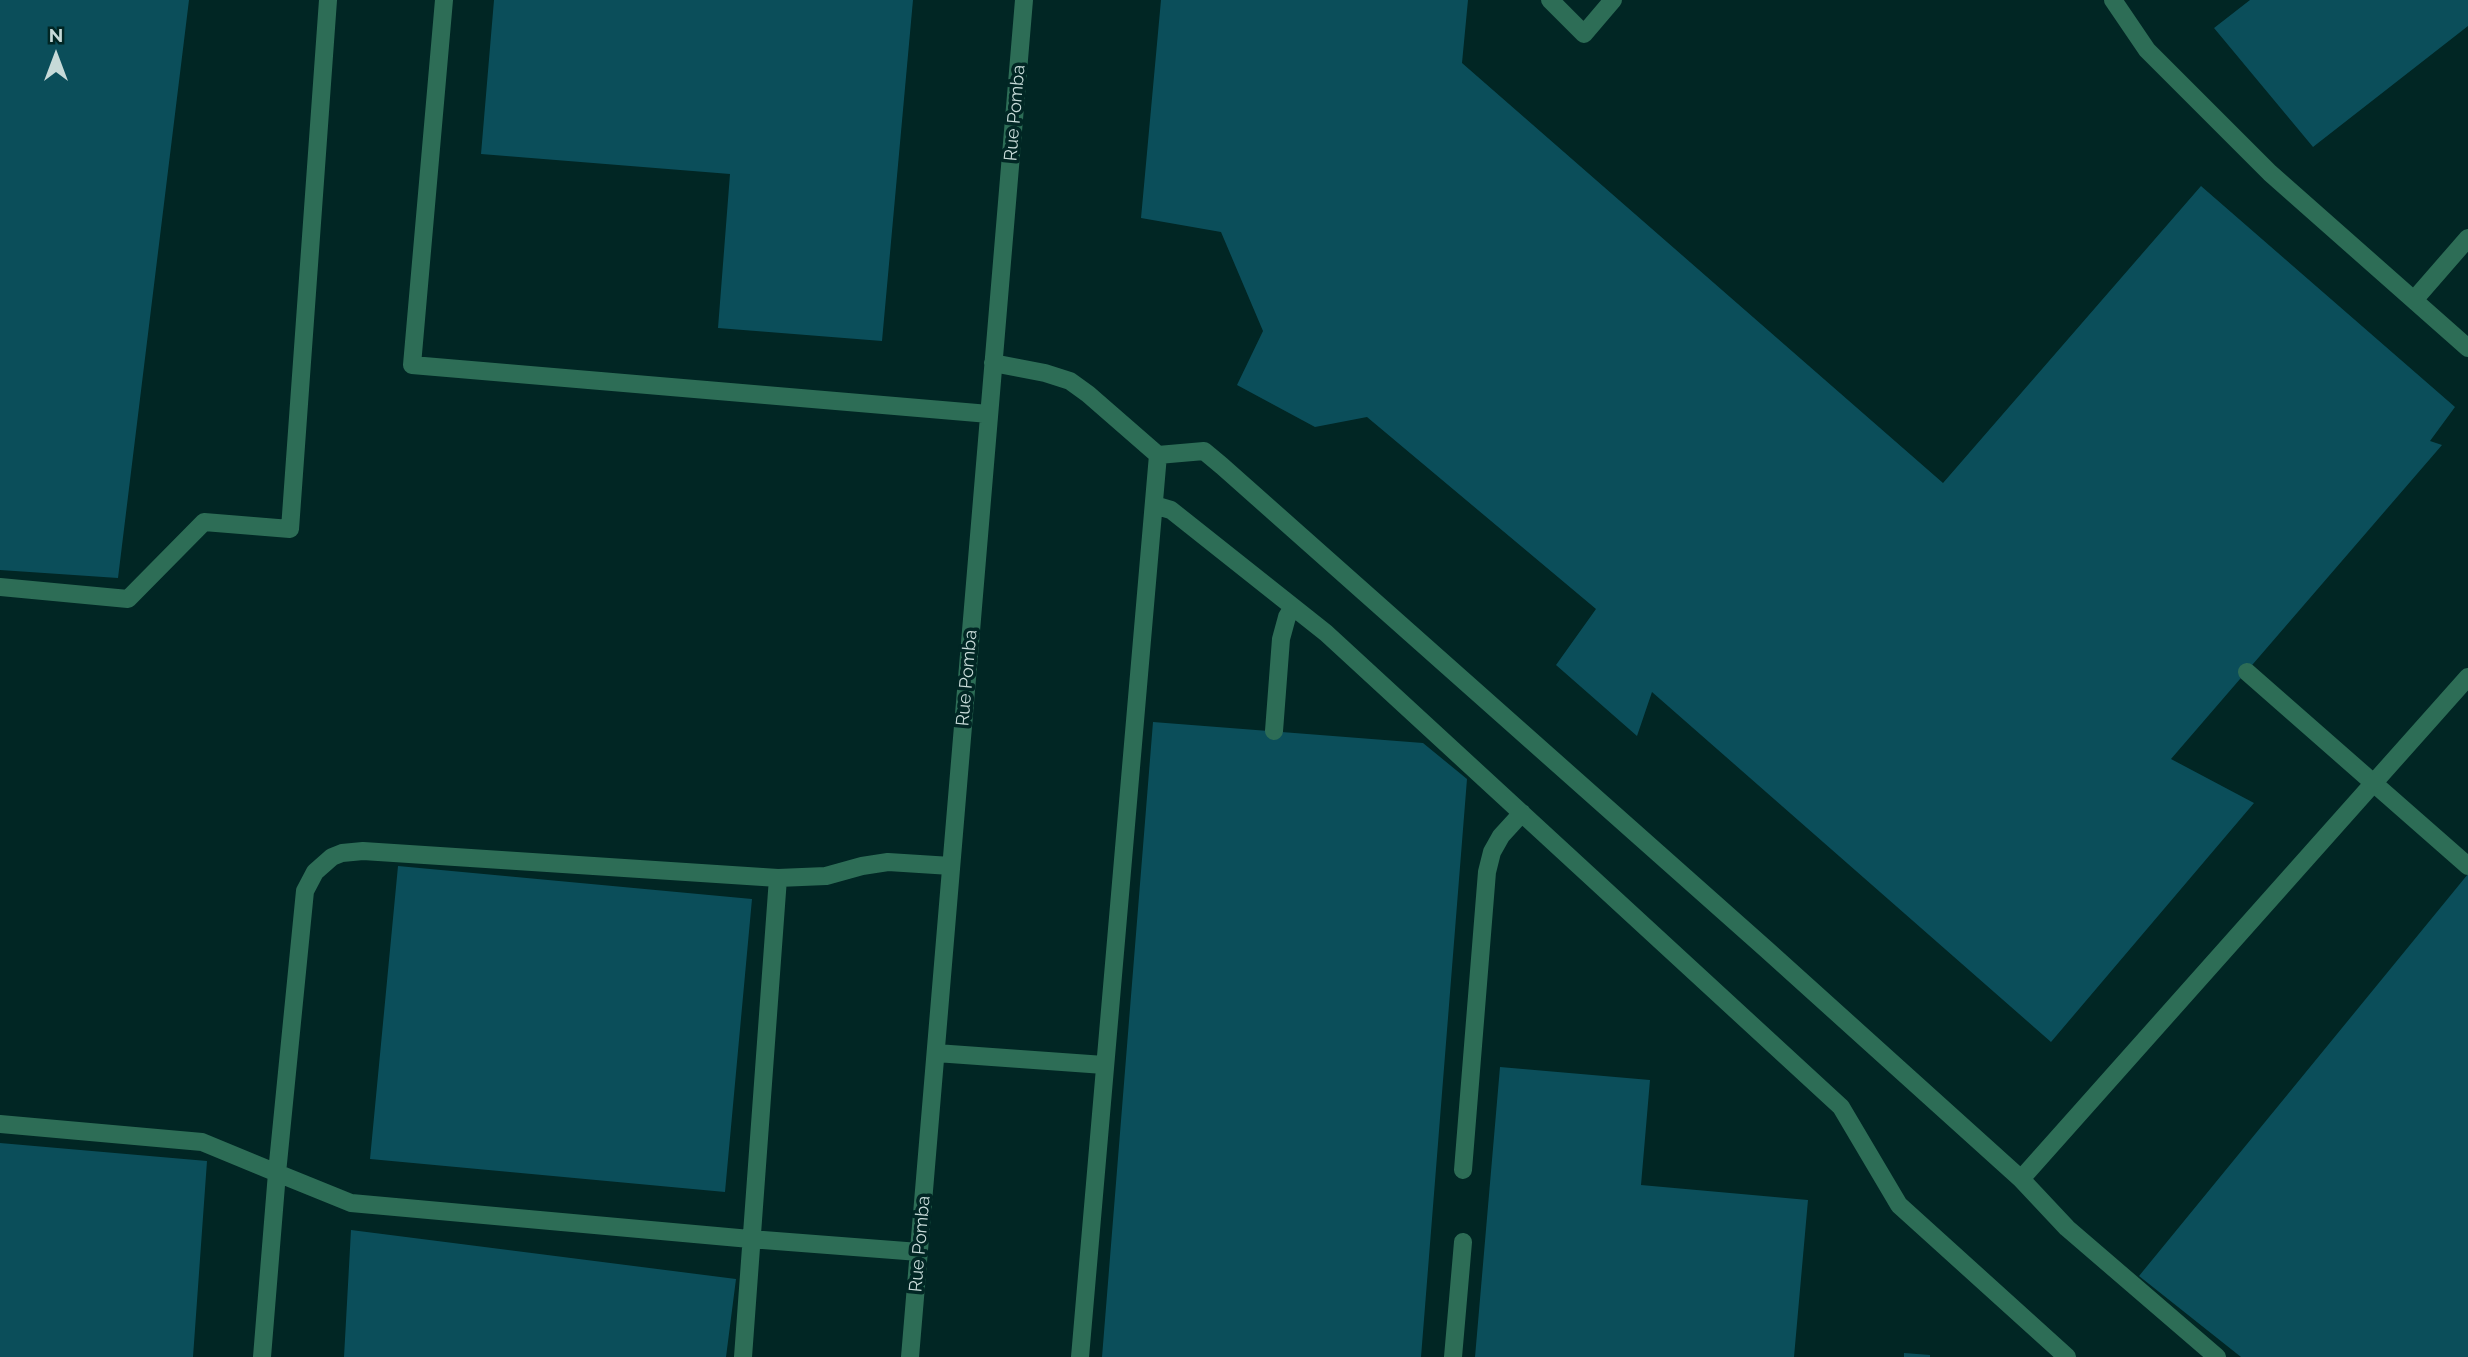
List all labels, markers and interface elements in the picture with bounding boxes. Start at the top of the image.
north arrow [21,21,91,91]
text: N [49,24,63,46]
street label: Rue Pomba [1000,64,1030,162]
street label: Rue Pomba [952,629,982,727]
street label: Rue Pomba [905,1195,935,1293]

